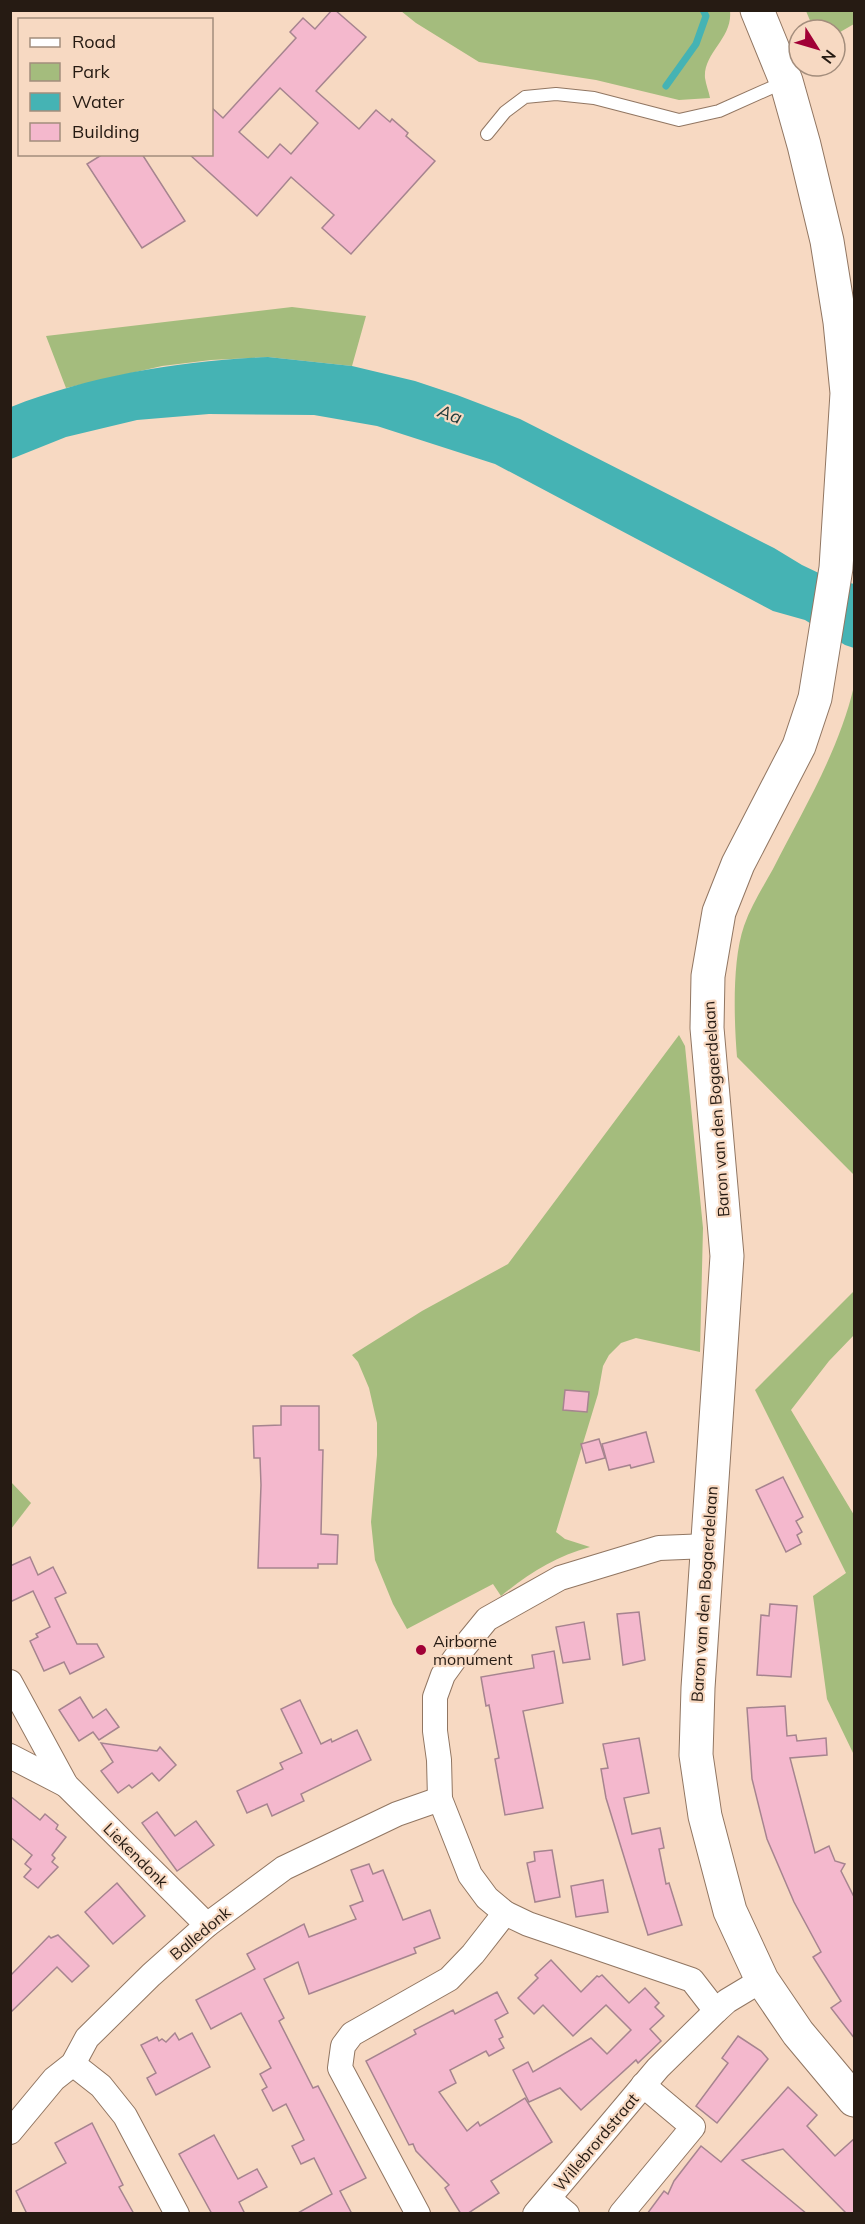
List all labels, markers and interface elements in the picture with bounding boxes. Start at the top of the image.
legend [18,18,213,156]
north arrow [787,18,847,78]
text: Road [72,30,116,53]
text: N [817,46,841,68]
text: Park [72,60,111,83]
text: Water [72,90,125,113]
text: Building [72,120,140,143]
water label: Aa [434,399,465,429]
street label: Baron van den Bogaerdelaan [698,1000,734,1218]
street label: Baron van den Bogaerdelaan [686,1485,722,1703]
place label: Airborne monument [433,1631,513,1669]
marker: Airborne monument [414,1643,428,1657]
street label: Liekendonk [99,1818,173,1892]
street label: Balledonk [166,1901,235,1964]
street label: Willebrordstraat [549,2089,643,2195]

